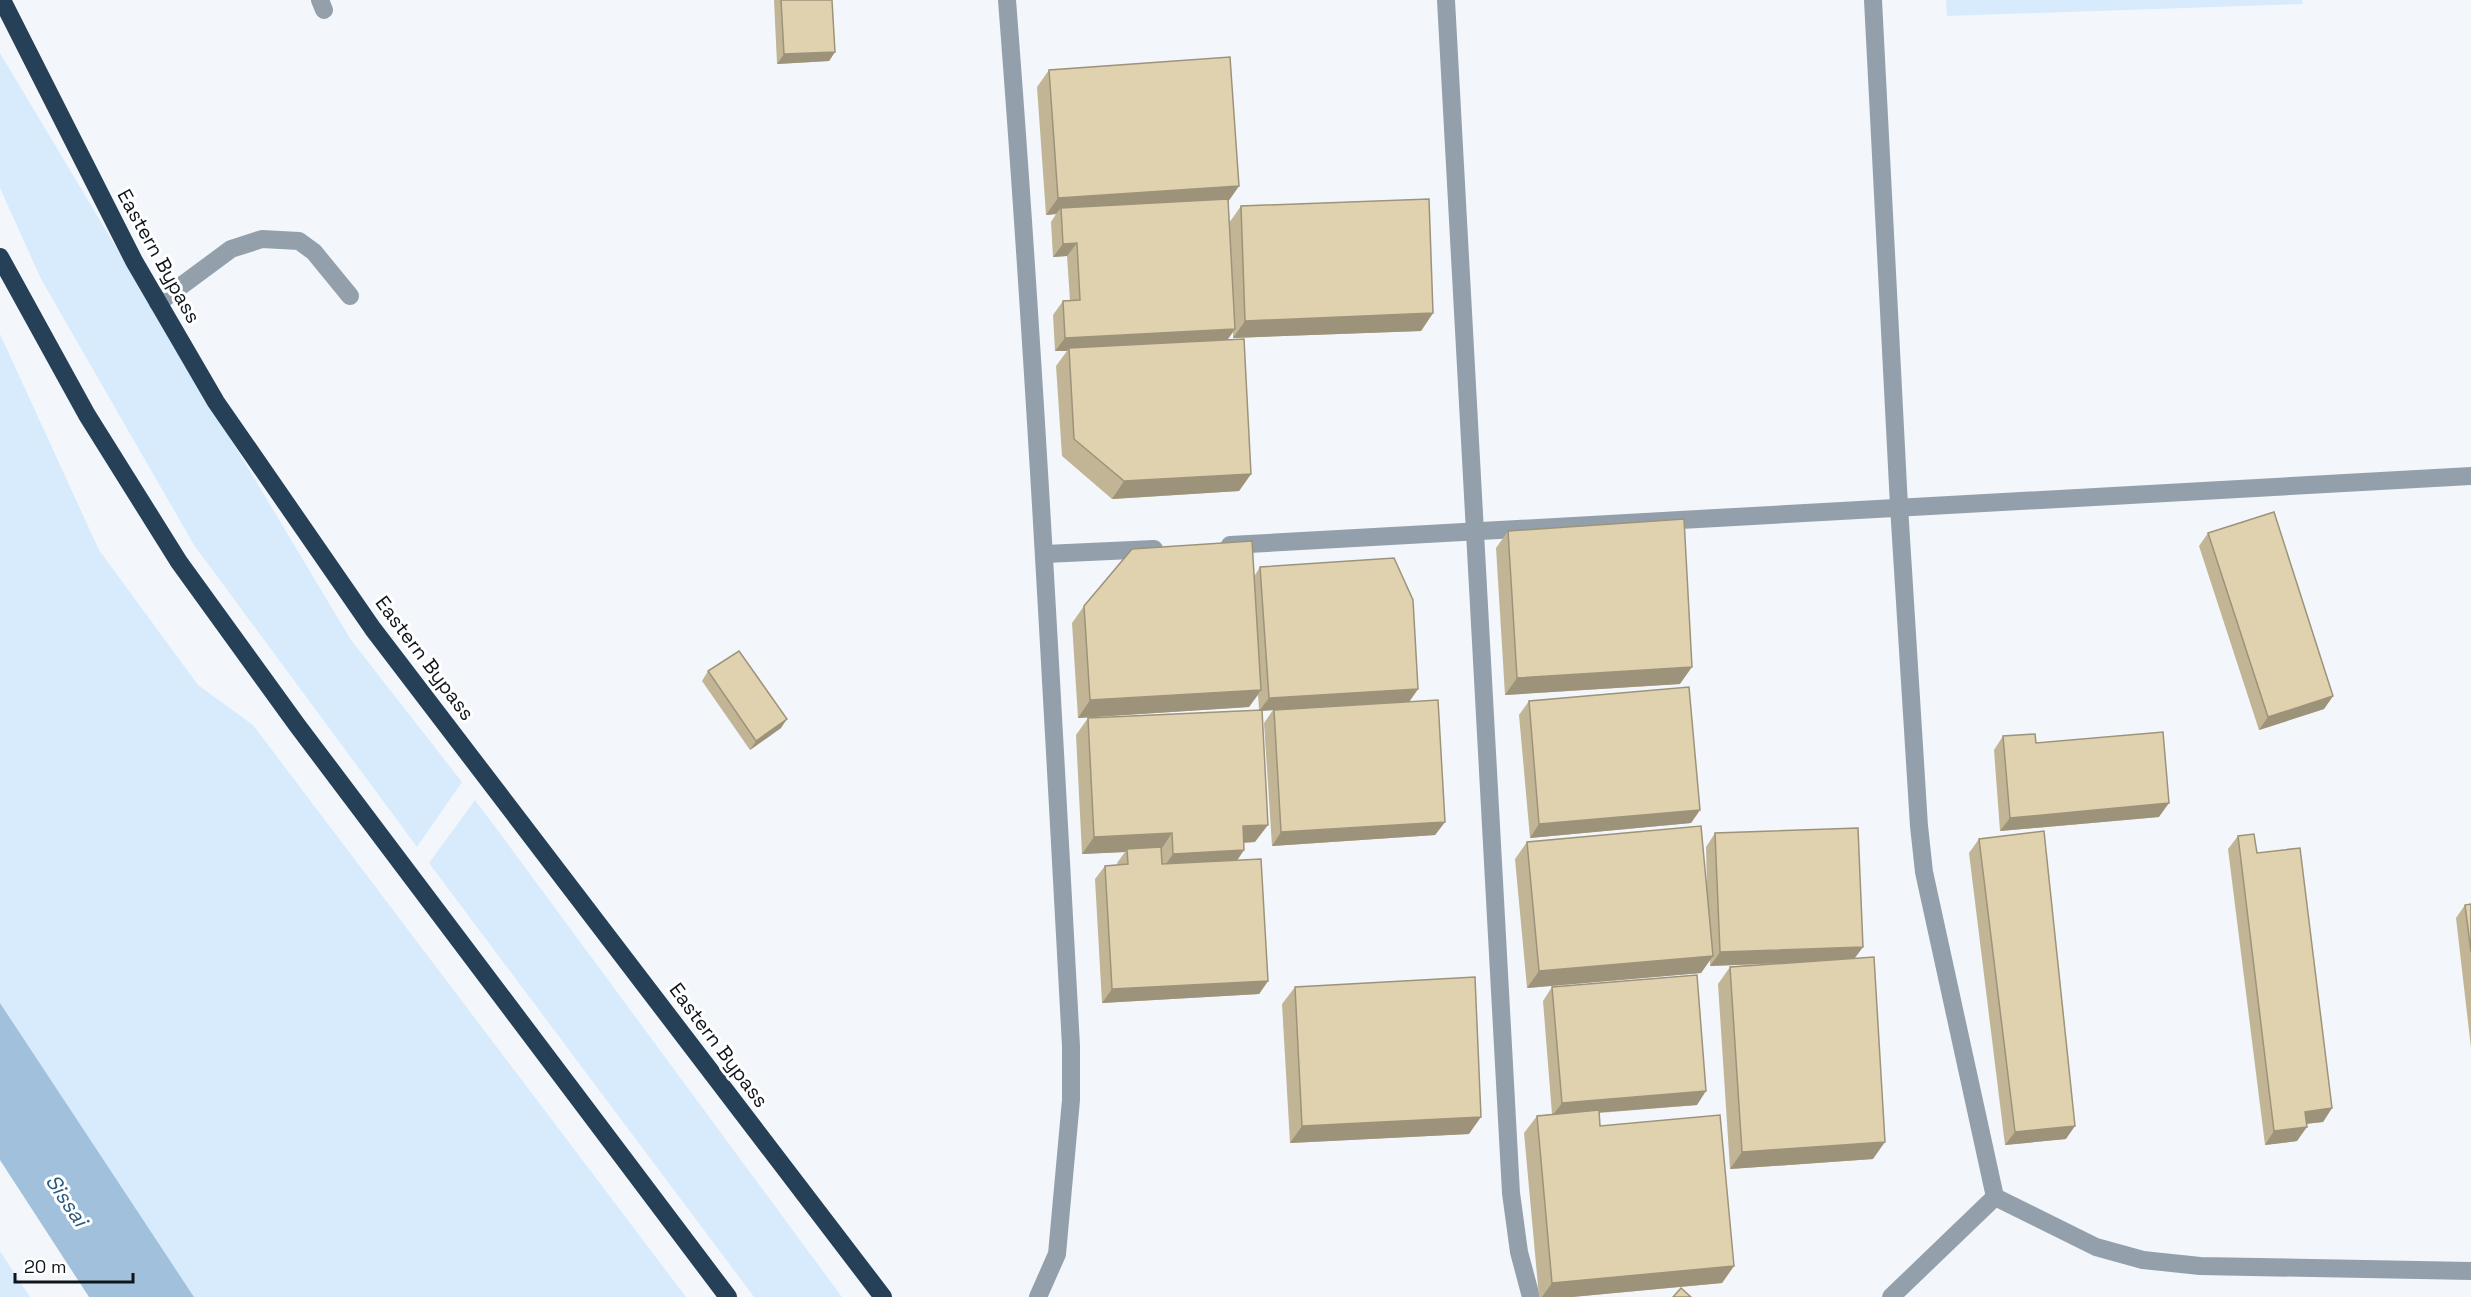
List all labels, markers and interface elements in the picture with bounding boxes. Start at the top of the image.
street label: Eastern Bypass [111,184,207,328]
street label: Eastern Bypass [370,590,480,726]
street label: Eastern Bypass [664,977,774,1113]
water label: Sissai [40,1169,96,1234]
scale bar [15,1246,134,1284]
text: 20 m [24,1255,67,1278]

